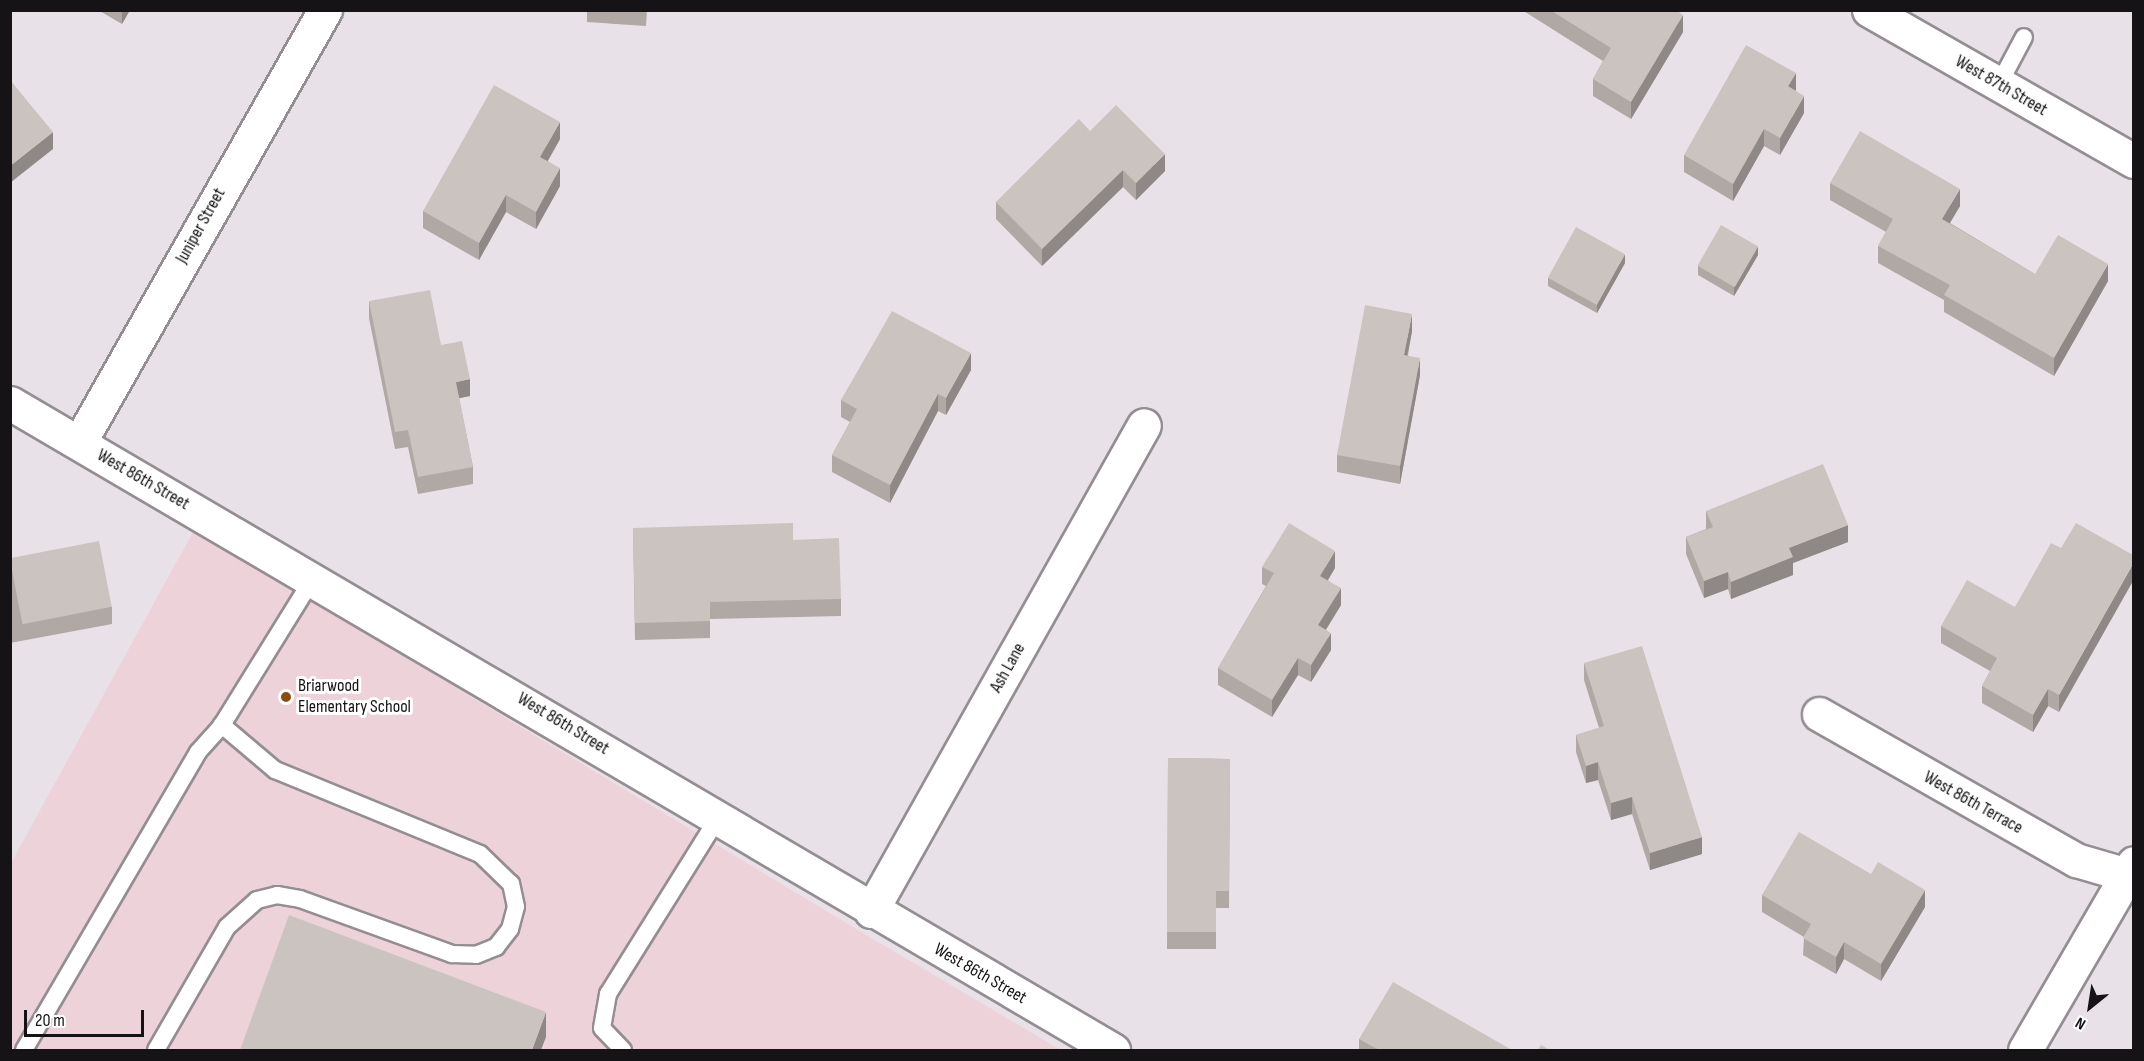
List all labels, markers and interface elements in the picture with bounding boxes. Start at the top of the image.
street label: West 87th Street [1951,51,2051,121]
street label: Juniper Street [171,184,231,268]
street label: West 86th Street [93,445,193,515]
street label: Ash Lane [986,639,1030,697]
place label: Briarwood Elementary School [298,676,411,718]
street label: West 86th Street [513,688,613,760]
marker: Briarwood Elementary School [279,690,293,704]
street label: West 86th Terrace [1920,767,2026,839]
street label: West 86th Street [930,939,1030,1009]
north arrow [2060,977,2120,1037]
scale bar [27,998,147,1036]
text: 20 m [35,1010,65,1031]
text: N [2072,1013,2089,1033]

